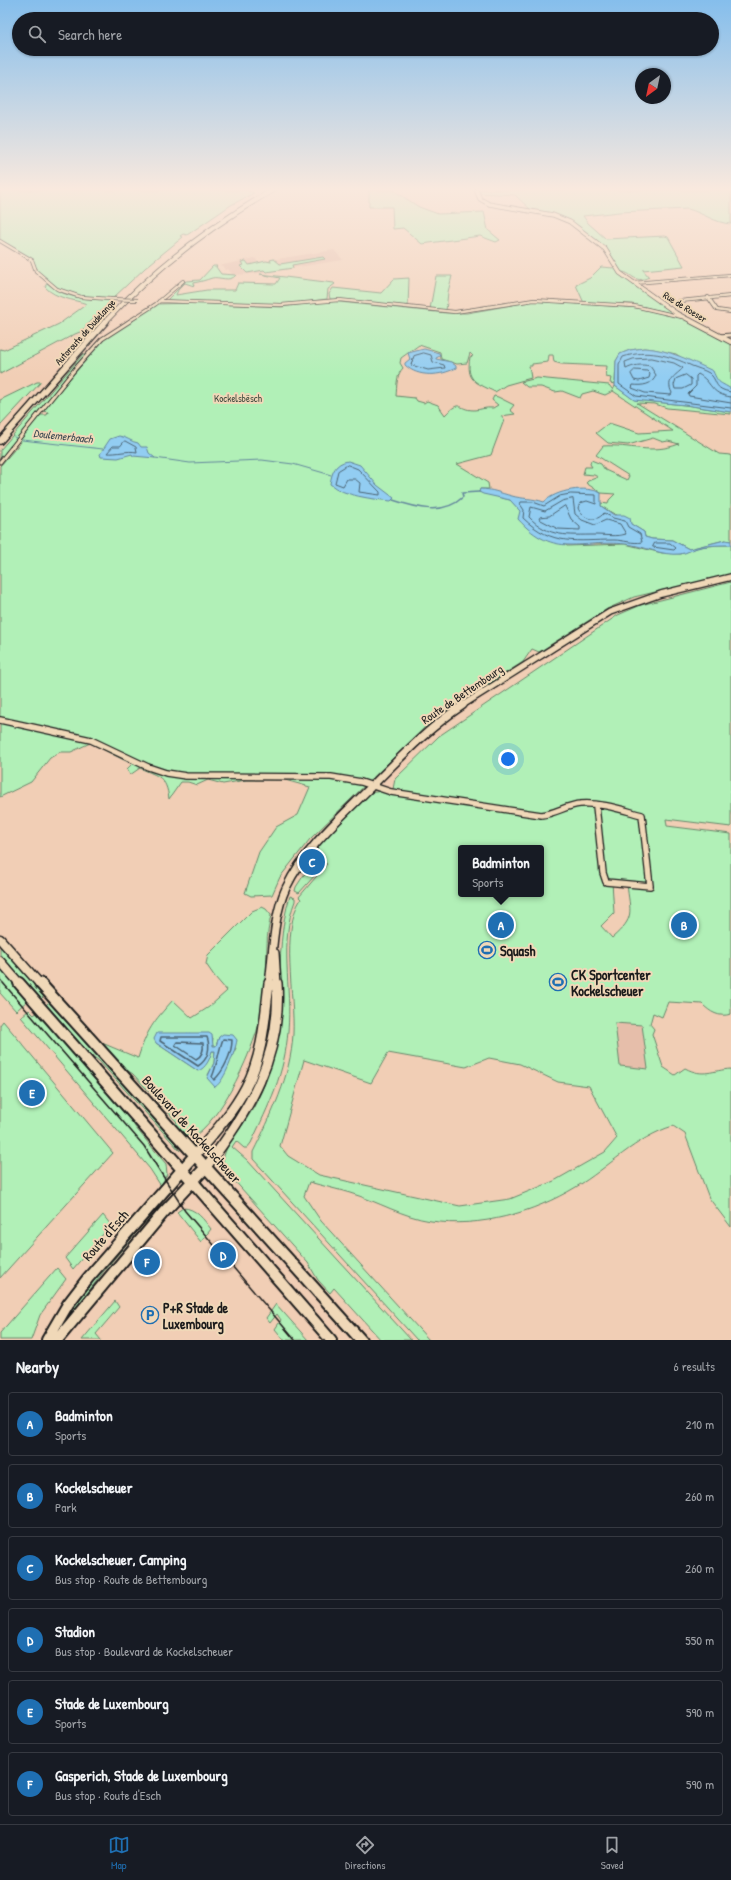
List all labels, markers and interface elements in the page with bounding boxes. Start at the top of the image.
search box [12,12,719,56]
icon: search [26,23,48,45]
text: Search here [58,24,122,45]
north arrow [635,68,671,104]
street label: Rue de Roeser [661,288,709,326]
street label: Autoroute de Dudelange [52,296,118,368]
park label: Kockelsbësch [214,392,262,405]
water label: Doulemerbaach [33,426,95,446]
street label: Route de Bettembourg [418,660,506,728]
your location [498,749,518,769]
popup [458,845,544,897]
pin: C [299,847,325,877]
text: Badminton [472,852,530,873]
text: Sports [472,873,503,891]
pin: A [488,910,514,940]
pin: B [671,910,697,940]
sports icon: Squash [477,940,497,960]
place label: Squash [500,941,535,962]
place label: CK Sportcenter Kockelscheuer [571,965,651,1000]
sports icon: CK Sportcenter Kockelscheuer [548,972,568,992]
street label: Boulevard de Kockelscheuer [138,1071,246,1188]
pin: E [19,1078,45,1108]
street label: Route d'Esch [78,1205,133,1265]
pin: D [210,1240,236,1270]
pin: F [134,1247,160,1277]
place label: P+R Stade de Luxembourg [163,1298,228,1335]
parking icon: P+R Stade de Luxembourg [140,1305,160,1325]
text: Nearby [16,1355,59,1378]
text: 6 results [674,1357,715,1375]
text: Badminton [55,1405,113,1426]
text: A [27,1415,33,1433]
text: 210 m [686,1415,714,1433]
text: Sports [55,1426,86,1444]
text: Kockelscheuer [55,1477,133,1498]
text: B [27,1487,33,1505]
text: 260 m [685,1487,714,1505]
text: Park [55,1498,77,1516]
text: Kockelscheuer, Camping [55,1549,187,1570]
text: C [26,1559,34,1577]
text: 260 m [685,1559,714,1577]
text: Bus stop · Route de Bettembourg [55,1570,207,1588]
text: Stadion [55,1621,95,1642]
text: D [27,1631,33,1649]
text: 550 m [685,1631,714,1649]
text: Bus stop · Boulevard de Kockelscheuer [55,1642,233,1660]
text: Stade de Luxembourg [55,1693,169,1714]
text: E [27,1703,33,1721]
text: 590 m [686,1703,714,1721]
text: Sports [55,1714,86,1732]
text: Gasperich, Stade de Luxembourg [55,1765,228,1786]
text: F [28,1775,32,1793]
text: 590 m [686,1775,714,1793]
text: Bus stop · Route d'Esch [55,1786,161,1804]
tab: Map [108,1834,130,1872]
tab: Directions [345,1834,386,1872]
tab: Saved [601,1834,623,1872]

